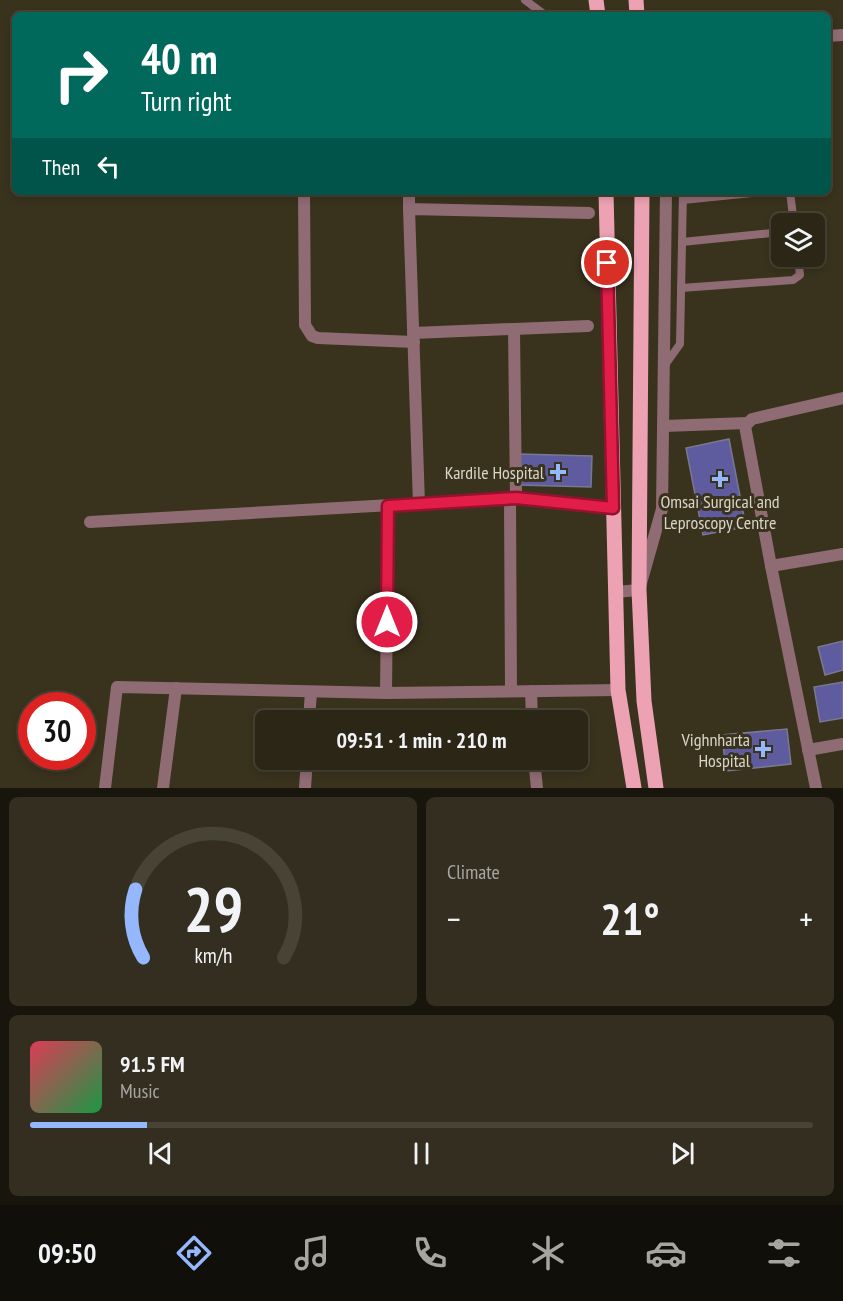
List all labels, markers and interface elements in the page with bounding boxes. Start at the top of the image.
text: 40 m [141,31,218,86]
icon: right [42,36,120,114]
text: Turn right [141,84,232,118]
icon: left [92,150,125,183]
text: Then [42,153,80,181]
map controls [771,213,825,267]
button: layers [771,213,825,267]
pin [581,237,632,288]
icon: arrive [590,246,623,279]
place label: Kardile Hospital [445,461,545,484]
marker: Kardile Hospital [549,463,567,481]
marker: Omsai Surgical and Leproscopy Centre [711,470,729,488]
place label: Omsai Surgical and Leproscopy Centre [660,490,780,534]
position arrow [355,590,419,654]
speed limit sign: 30 [18,692,96,770]
text: 09:51 · 1 min · 210 m [336,726,507,754]
place label: Vighnharta Hospital [681,728,751,772]
marker: Vighnharta Hospital [754,740,772,758]
text: Climate [447,859,500,885]
text: 29 [183,868,243,949]
text: 21° [600,889,660,947]
text: − [447,897,461,940]
text: + [799,897,813,940]
text: km/h [194,942,232,970]
text: 91.5 FM [120,1050,185,1078]
text: Music [120,1078,160,1104]
icon: previous [144,1137,177,1170]
icon: pause [405,1137,438,1170]
icon: next [666,1137,699,1170]
icon: directions [173,1232,215,1274]
icon: music [291,1232,333,1274]
icon: phone [409,1232,451,1274]
icon: climate [527,1232,569,1274]
icon: car [645,1232,687,1274]
icon: filters [763,1232,805,1274]
text: 09:50 [38,1236,96,1270]

